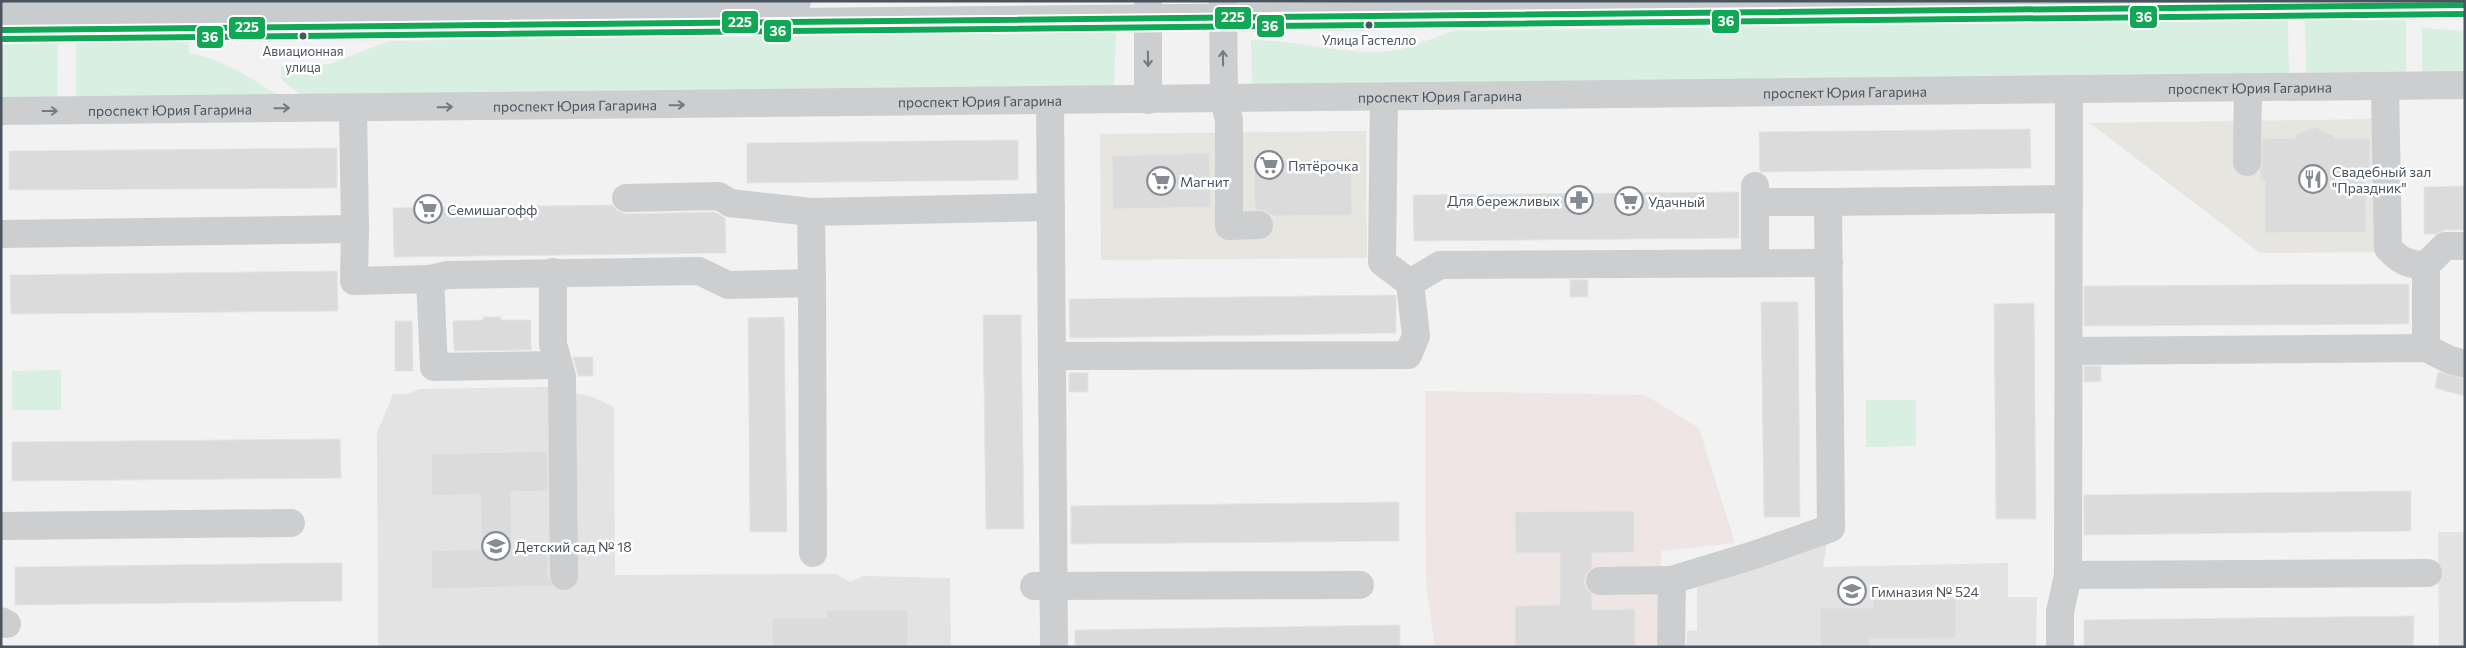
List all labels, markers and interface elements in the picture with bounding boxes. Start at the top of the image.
line badge: 36 [2129,5,2158,29]
line badge: 225 [1214,6,1252,30]
text: 225 [1221,8,1245,25]
text: 36 [2136,8,2153,25]
line badge: 36 [1711,9,1740,34]
line badge: 225 [721,10,759,34]
text: 36 [1718,12,1735,29]
text: 225 [728,13,752,30]
line badge: 36 [1256,14,1285,38]
line badge: 225 [228,16,266,40]
text: 36 [1262,17,1279,34]
text: 225 [235,18,259,35]
line badge: 36 [763,19,792,43]
marker: Улица Гастелло [1364,20,1374,30]
text: 36 [770,22,787,39]
line badge: 36 [196,25,224,49]
text: 36 [202,28,219,45]
marker: Авиационная улица [298,31,308,41]
place label: Улица Гастелло [1322,32,1416,48]
place label: Авиационная улица [262,43,344,75]
one-way arrow [1143,50,1153,67]
one-way arrow [1218,50,1228,66]
street label: проспект Юрия Гагарина [2168,78,2332,97]
street label: проспект Юрия Гагарина [1763,82,1927,101]
street label: проспект Юрия Гагарина [1358,86,1522,105]
street label: проспект Юрия Гагарина [898,91,1062,110]
street label: проспект Юрия Гагарина [493,96,657,114]
street label: проспект Юрия Гагарина [88,100,252,119]
one-way arrow [669,100,685,109]
one-way arrow [436,102,453,112]
one-way arrow [274,103,290,113]
one-way arrow [42,106,58,116]
supermarket icon: Пятёрочка [1254,150,1284,180]
place label: Пятёрочка [1288,157,1358,174]
place label: Свадебный зал "Праздник" [2332,163,2431,196]
restaurant icon: Свадебный зал "Праздник" [2298,164,2328,194]
supermarket icon: Магнит [1146,166,1176,196]
place label: Магнит [1180,173,1230,190]
pharmacy icon: Для бережливых [1564,185,1594,215]
supermarket icon: Удачный [1614,186,1644,216]
place label: Для бережливых [1447,192,1561,209]
place label: Удачный [1648,193,1705,210]
supermarket icon: Семишагофф [413,194,443,224]
place label: Семишагофф [447,201,537,218]
school or university icon: Детский сад № 18 [481,531,511,561]
place label: Детский сад № 18 [515,538,632,555]
school or university icon: Гимназия № 524 [1837,576,1867,606]
place label: Гимназия № 524 [1871,583,1979,600]

